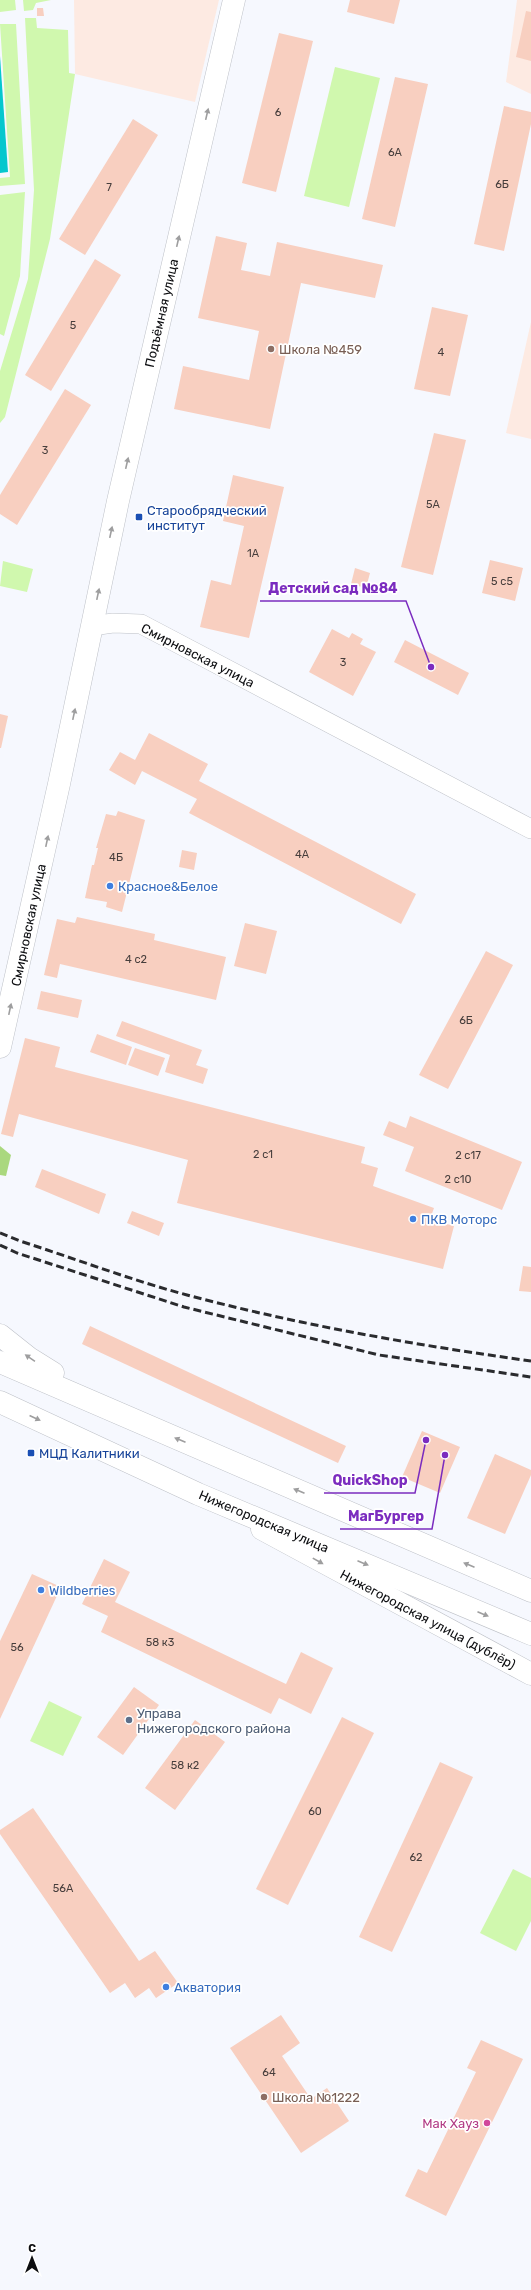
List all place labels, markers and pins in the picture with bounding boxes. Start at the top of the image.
place label: Школа №459 [279,342,362,357]
marker: Школа №459 [266,344,276,354]
place label: Старообрядческий институт [147,503,267,533]
marker: Старообрядческий институт [134,512,144,522]
callout: Детский сад №84 [260,575,406,601]
place label: Красное&Белое [118,879,218,894]
marker: Красное&Белое [105,881,115,891]
place label: ПКВ Моторс [421,1212,497,1227]
marker: ПКВ Моторс [408,1214,418,1224]
place label: МЦД Калитники [39,1446,140,1461]
marker: МЦД Калитники [26,1448,36,1458]
callout: QuickShop [324,1467,415,1493]
callout: МагБургер [340,1503,432,1529]
place label: Wildberries [49,1583,116,1598]
marker: Wildberries [36,1585,46,1595]
place label: Управа Нижегородского района [137,1706,291,1736]
marker: Управа Нижегородского района [124,1715,134,1725]
place label: Акватория [174,1980,241,1995]
marker: Акватория [161,1982,171,1992]
place label: Школа №1222 [272,2090,360,2105]
marker: Школа №1222 [259,2092,269,2102]
place label: Мак Хауз [422,2116,479,2131]
marker: Мак Хауз [482,2118,492,2128]

